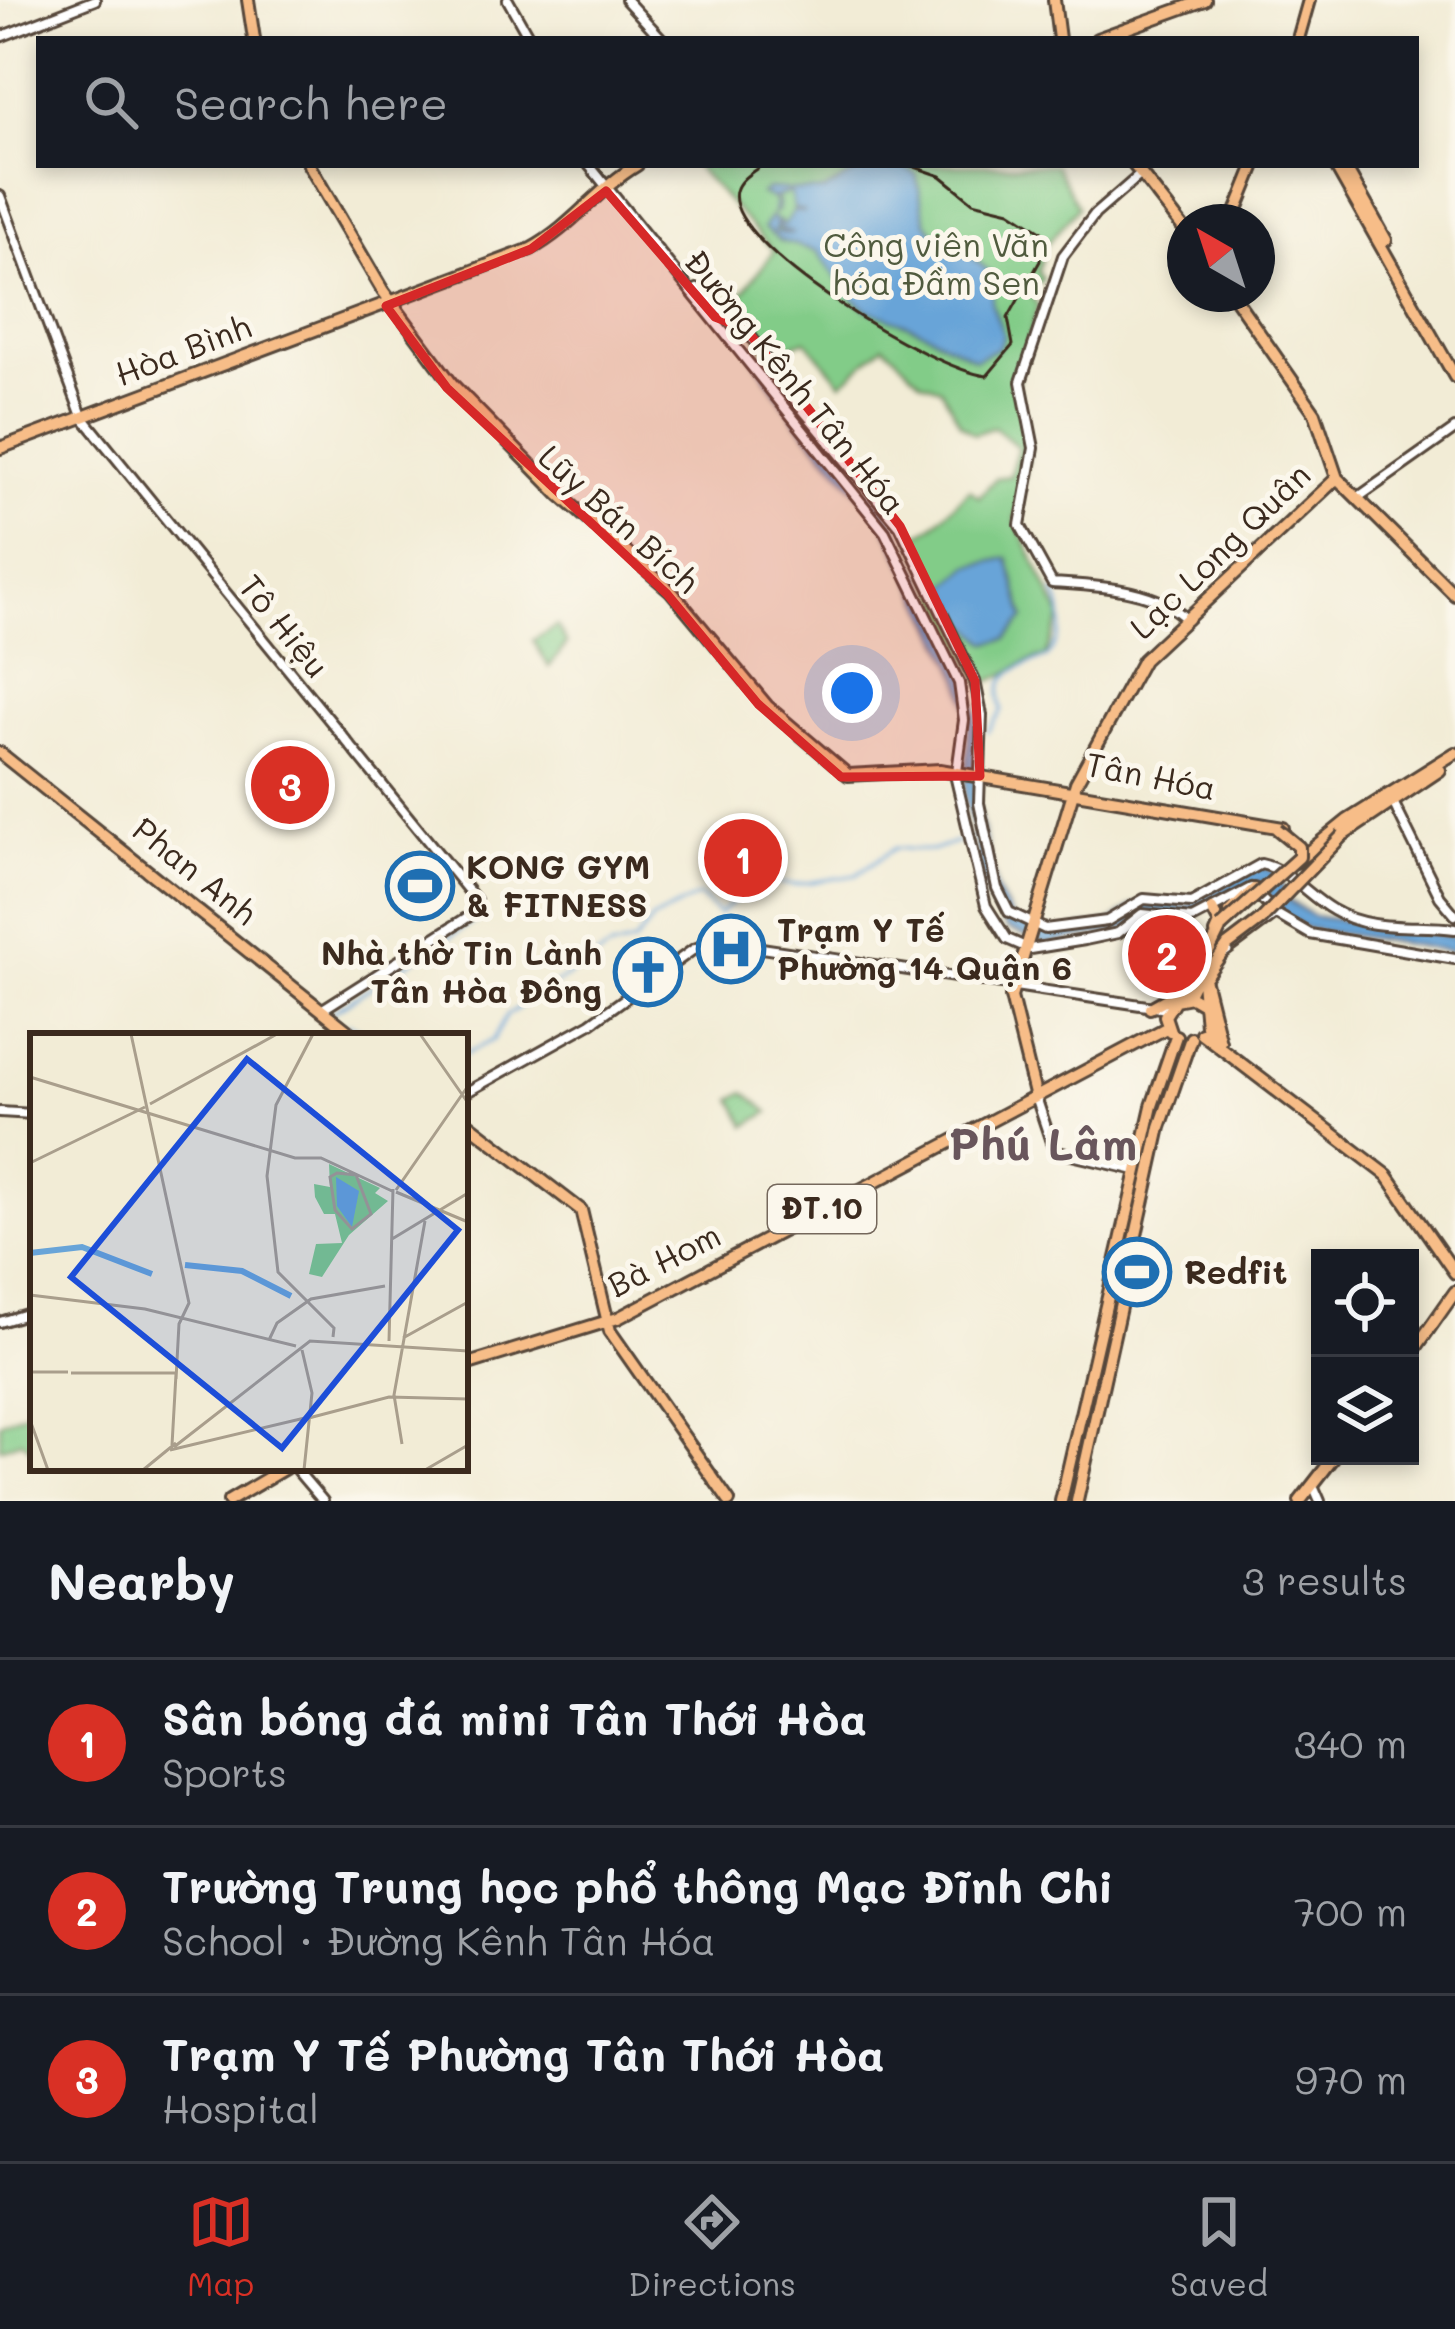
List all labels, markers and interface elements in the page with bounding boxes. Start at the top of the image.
search box [36,36,1419,168]
icon: search [78,69,144,135]
text: Search here [174,73,448,131]
north arrow [1167,204,1275,312]
park label: Công viên Văn hóa Đầm Sen [823,222,1049,303]
street label: Đường Kênh Tân Hóa [676,240,916,522]
street label: Hòa Bình [108,303,256,394]
street label: Lũy Bán Bích [530,434,709,602]
street label: Lạc Long Quân [1119,453,1319,647]
street label: Tô Hiệu [231,565,340,685]
your location [822,663,882,723]
pin: 3 [251,740,329,830]
street label: Tân Hóa [1083,741,1220,808]
street label: Phan Anh [125,807,267,933]
pin: 1 [704,813,782,903]
place label: KONG GYM & FITNESS [466,844,651,925]
sports icon: KONG GYM & FITNESS [385,851,455,921]
place label: Trạm Y Tế Phường 14 Quận 6 [777,907,1072,988]
pin: 2 [1128,909,1206,999]
hospital icon: Trạm Y Tế Phường 14 Quận 6 [696,914,766,984]
place label: Nhà thờ Tin Lành Tân Hòa Đông [321,930,602,1011]
church icon: Nhà thờ Tin Lành Tân Hòa Đông [613,937,683,1007]
inset map [30,1033,468,1471]
district label: Phú Lâm [949,1113,1137,1171]
road number: ĐT.10 [768,1185,876,1233]
street label: Bà Hom [600,1212,727,1305]
sports icon: Redfit [1102,1237,1172,1307]
place label: Redfit [1184,1249,1287,1292]
map controls [1311,1249,1419,1465]
button: locate [1311,1249,1419,1357]
button: layers [1311,1357,1419,1465]
text: Nearby [48,1546,235,1613]
text: 3 results [1242,1554,1407,1605]
text: Sân bóng đá mini Tân Thới Hòa [162,1688,867,1746]
text: 1 [78,1717,96,1768]
text: 340 m [1294,1717,1407,1768]
text: Sports [162,1746,287,1797]
text: Trường Trung học phổ thông Mạc Đĩnh Chi [162,1856,1114,1914]
text: 2 [76,1885,98,1936]
text: 700 m [1294,1885,1407,1936]
text: School · Đường Kênh Tân Hóa [162,1914,715,1965]
text: Trạm Y Tế Phường Tân Thới Hòa [162,2024,885,2082]
text: 3 [75,2053,99,2104]
text: 970 m [1295,2053,1407,2104]
text: Hospital [162,2082,319,2133]
tab: Map [187,2189,254,2304]
tab: Directions [628,2189,796,2304]
tab: Saved [1170,2189,1268,2304]

